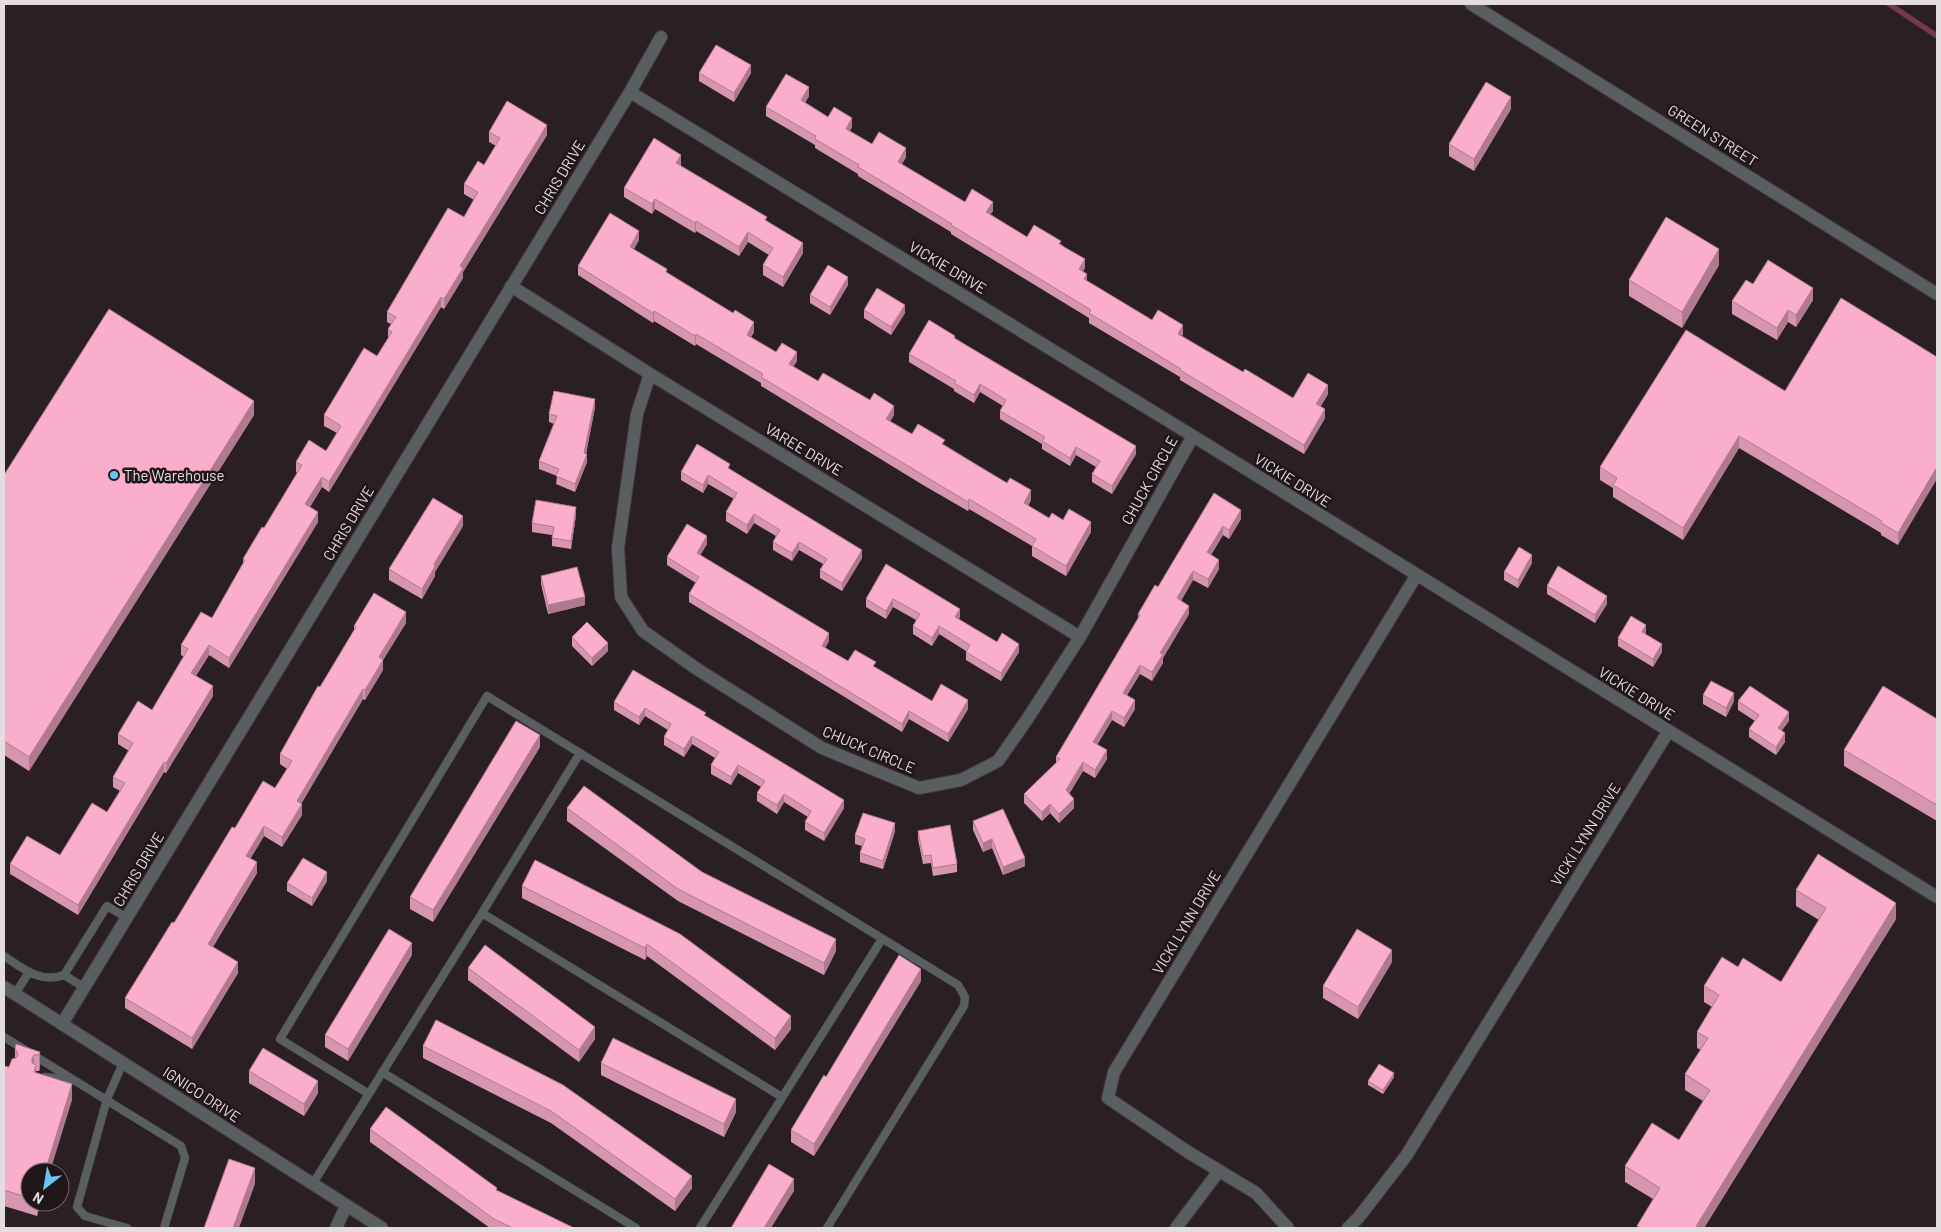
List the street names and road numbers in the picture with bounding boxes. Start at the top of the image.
street label: GREEN STREET [1665,100,1761,170]
street label: CHRIS DRIVE [530,136,588,218]
street label: VICKIE DRIVE [906,237,990,297]
street label: VAREE DRIVE [762,419,846,479]
street label: CHUCK CIRCLE [1117,433,1181,527]
street label: VICKIE DRIVE [1251,449,1335,511]
street label: CHRIS DRIVE [319,482,377,564]
street label: VICKIE DRIVE [1595,662,1679,724]
street label: CHUCK CIRCLE [820,721,918,777]
street label: VICKI LYNN DRIVE [1546,779,1624,889]
street label: CHRIS DRIVE [109,828,167,910]
street label: VICKI LYNN DRIVE [1148,867,1224,977]
street label: IGNICO DRIVE [160,1062,244,1126]

